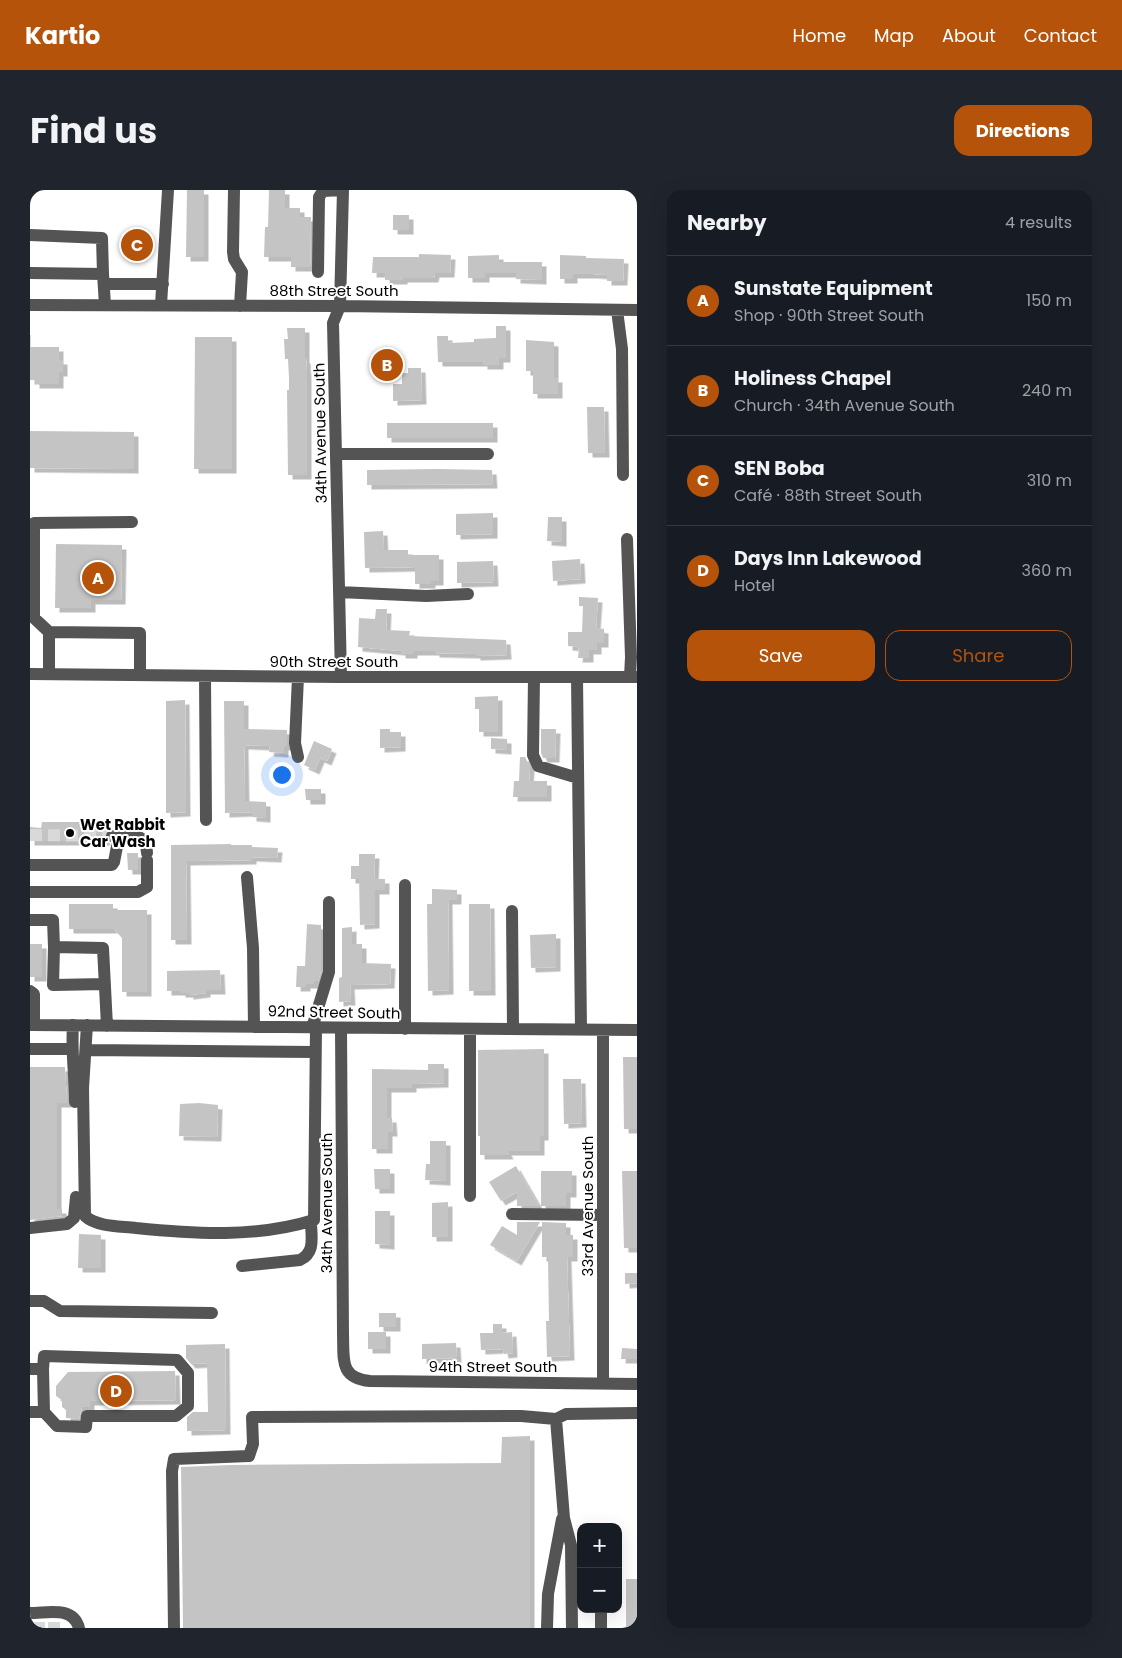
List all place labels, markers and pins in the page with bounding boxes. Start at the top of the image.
pin: C [121,226,153,264]
pin: B [371,346,403,384]
pin: A [82,559,114,597]
place label: Wet Rabbit Car Wash [80,814,165,852]
marker: Wet Rabbit Car Wash [64,827,76,839]
pin: D [100,1372,132,1410]

